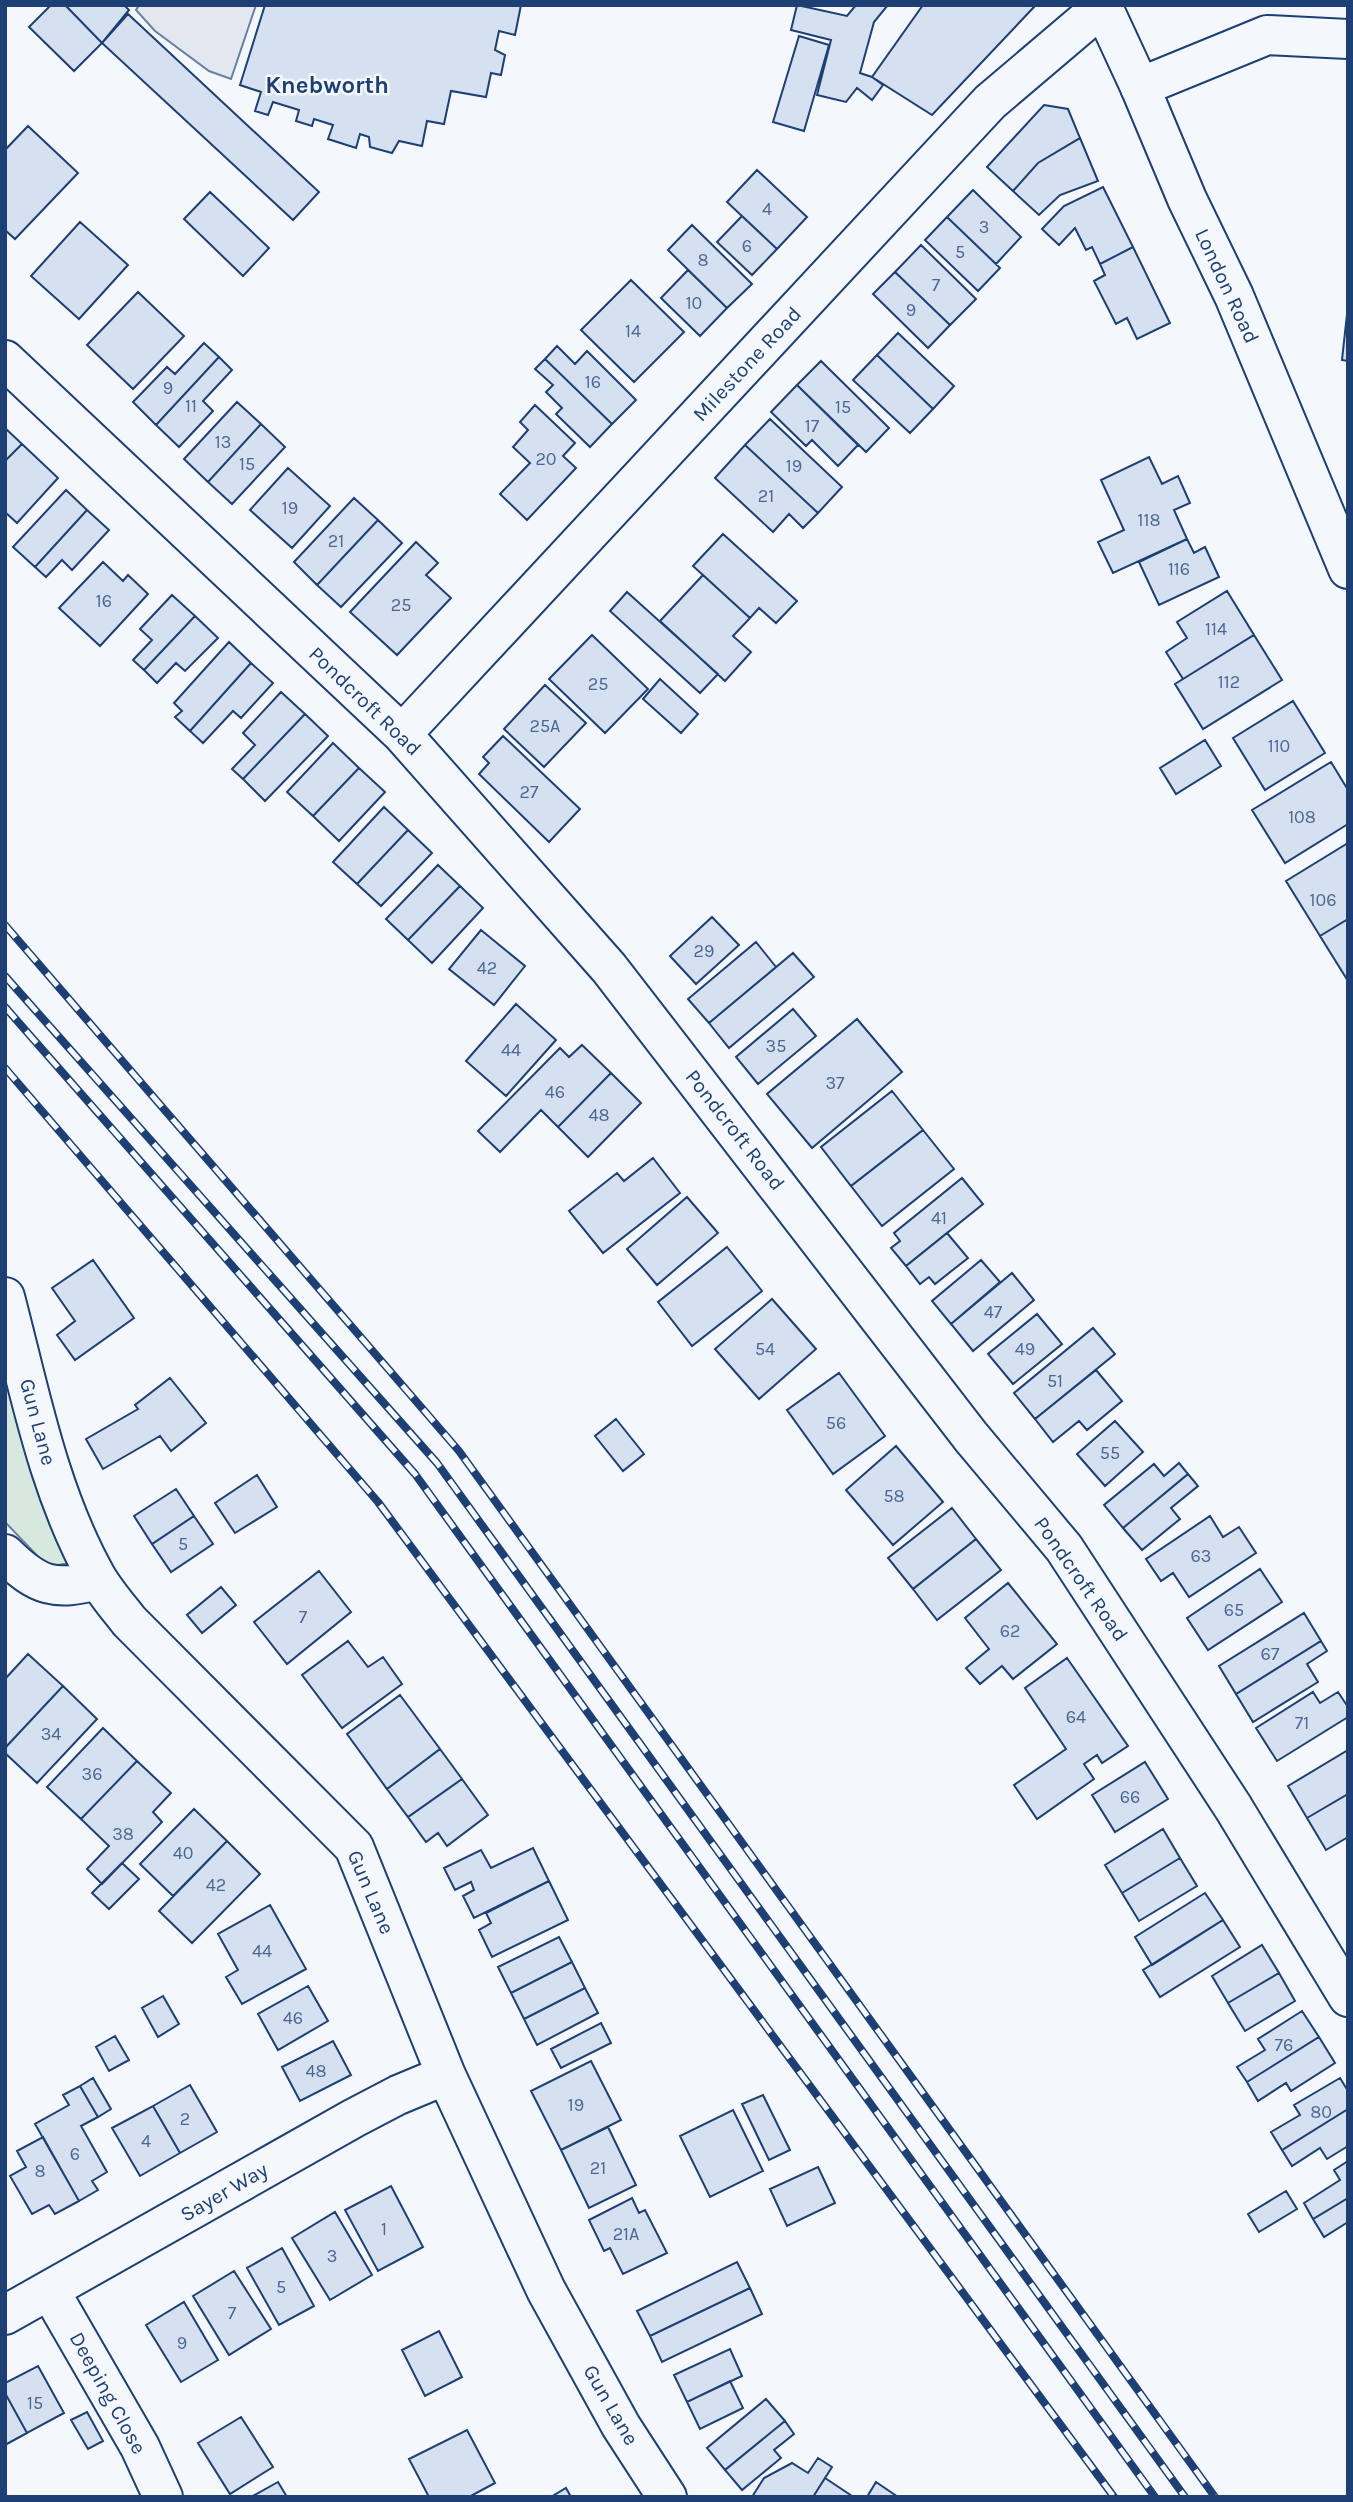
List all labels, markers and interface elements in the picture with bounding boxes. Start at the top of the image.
district label: Knebworth [265,71,389,99]
house number: 4 [762,198,772,220]
house number: 3 [979,216,989,238]
street label: London Road [1190,225,1264,347]
house number: 6 [742,235,752,257]
house number: 5 [955,241,965,263]
house number: 8 [697,249,709,271]
house number: 7 [932,274,941,296]
house number: 10 [686,292,702,314]
house number: 9 [906,299,916,321]
street label: Milestone Road [688,302,806,426]
house number: 14 [625,320,641,342]
house number: 16 [585,371,601,393]
house number: 9 [163,377,173,399]
house number: 11 [185,395,197,417]
house number: 15 [835,396,851,418]
house number: 17 [805,415,820,437]
house number: 13 [215,431,231,453]
house number: 20 [535,448,557,470]
house number: 15 [239,453,255,475]
house number: 19 [786,455,802,477]
house number: 21 [758,485,774,507]
house number: 19 [282,497,298,519]
house number: 118 [1138,509,1160,531]
house number: 21 [328,530,344,552]
house number: 116 [1168,558,1190,580]
house number: 16 [96,590,112,612]
house number: 25 [391,594,411,616]
house number: 114 [1205,618,1227,640]
street label: Pondcroft Road [304,641,426,761]
house number: 112 [1218,671,1240,693]
house number: 25 [588,673,608,695]
house number: 25A [530,715,560,737]
house number: 110 [1268,735,1290,757]
house number: 27 [520,781,539,803]
house number: 108 [1288,806,1316,828]
house number: 106 [1310,889,1336,911]
house number: 29 [694,940,714,962]
house number: 42 [477,957,497,979]
house number: 35 [766,1035,786,1057]
house number: 44 [501,1039,521,1061]
street label: Pondcroft Road [680,1065,790,1195]
house number: 37 [825,1072,845,1094]
house number: 46 [545,1081,565,1103]
house number: 48 [588,1104,610,1126]
house number: 41 [931,1207,947,1229]
house number: 47 [984,1301,1003,1323]
house number: 54 [755,1338,775,1360]
house number: 49 [1015,1338,1035,1360]
house number: 51 [1047,1370,1063,1392]
street label: Gun Lane [15,1376,61,1468]
house number: 56 [826,1412,846,1434]
house number: 55 [1100,1442,1120,1464]
house number: 58 [883,1485,905,1507]
street label: Pondcroft Road [1029,1512,1133,1646]
house number: 5 [178,1533,188,1555]
house number: 63 [1191,1545,1211,1567]
house number: 65 [1224,1599,1244,1621]
house number: 7 [299,1606,308,1628]
house number: 62 [1000,1620,1020,1642]
house number: 67 [1261,1643,1280,1665]
house number: 64 [1066,1706,1086,1728]
house number: 71 [1295,1712,1309,1734]
house number: 34 [41,1723,61,1745]
house number: 36 [82,1763,102,1785]
house number: 66 [1120,1786,1140,1808]
house number: 38 [112,1823,134,1845]
house number: 40 [173,1842,193,1864]
street label: Gun Lane [343,1846,399,1938]
house number: 42 [206,1874,226,1896]
house number: 44 [252,1940,272,1962]
house number: 46 [283,2007,303,2029]
house number: 76 [1275,2034,1293,2056]
house number: 48 [305,2060,327,2082]
house number: 19 [568,2094,584,2116]
house number: 80 [1310,2101,1332,2123]
house number: 2 [180,2108,190,2130]
house number: 4 [141,2130,151,2152]
house number: 6 [70,2143,80,2165]
street label: Sayer Way [176,2157,272,2227]
house number: 21 [590,2157,606,2179]
house number: 8 [34,2160,46,2182]
house number: 1 [381,2218,387,2240]
house number: 21A [613,2223,639,2245]
house number: 3 [327,2245,337,2267]
house number: 5 [276,2276,286,2298]
house number: 7 [228,2302,237,2324]
street label: Deeping Close [65,2328,151,2458]
house number: 9 [177,2332,187,2354]
street label: Gun Lane [578,2361,644,2449]
house number: 15 [27,2392,43,2414]

